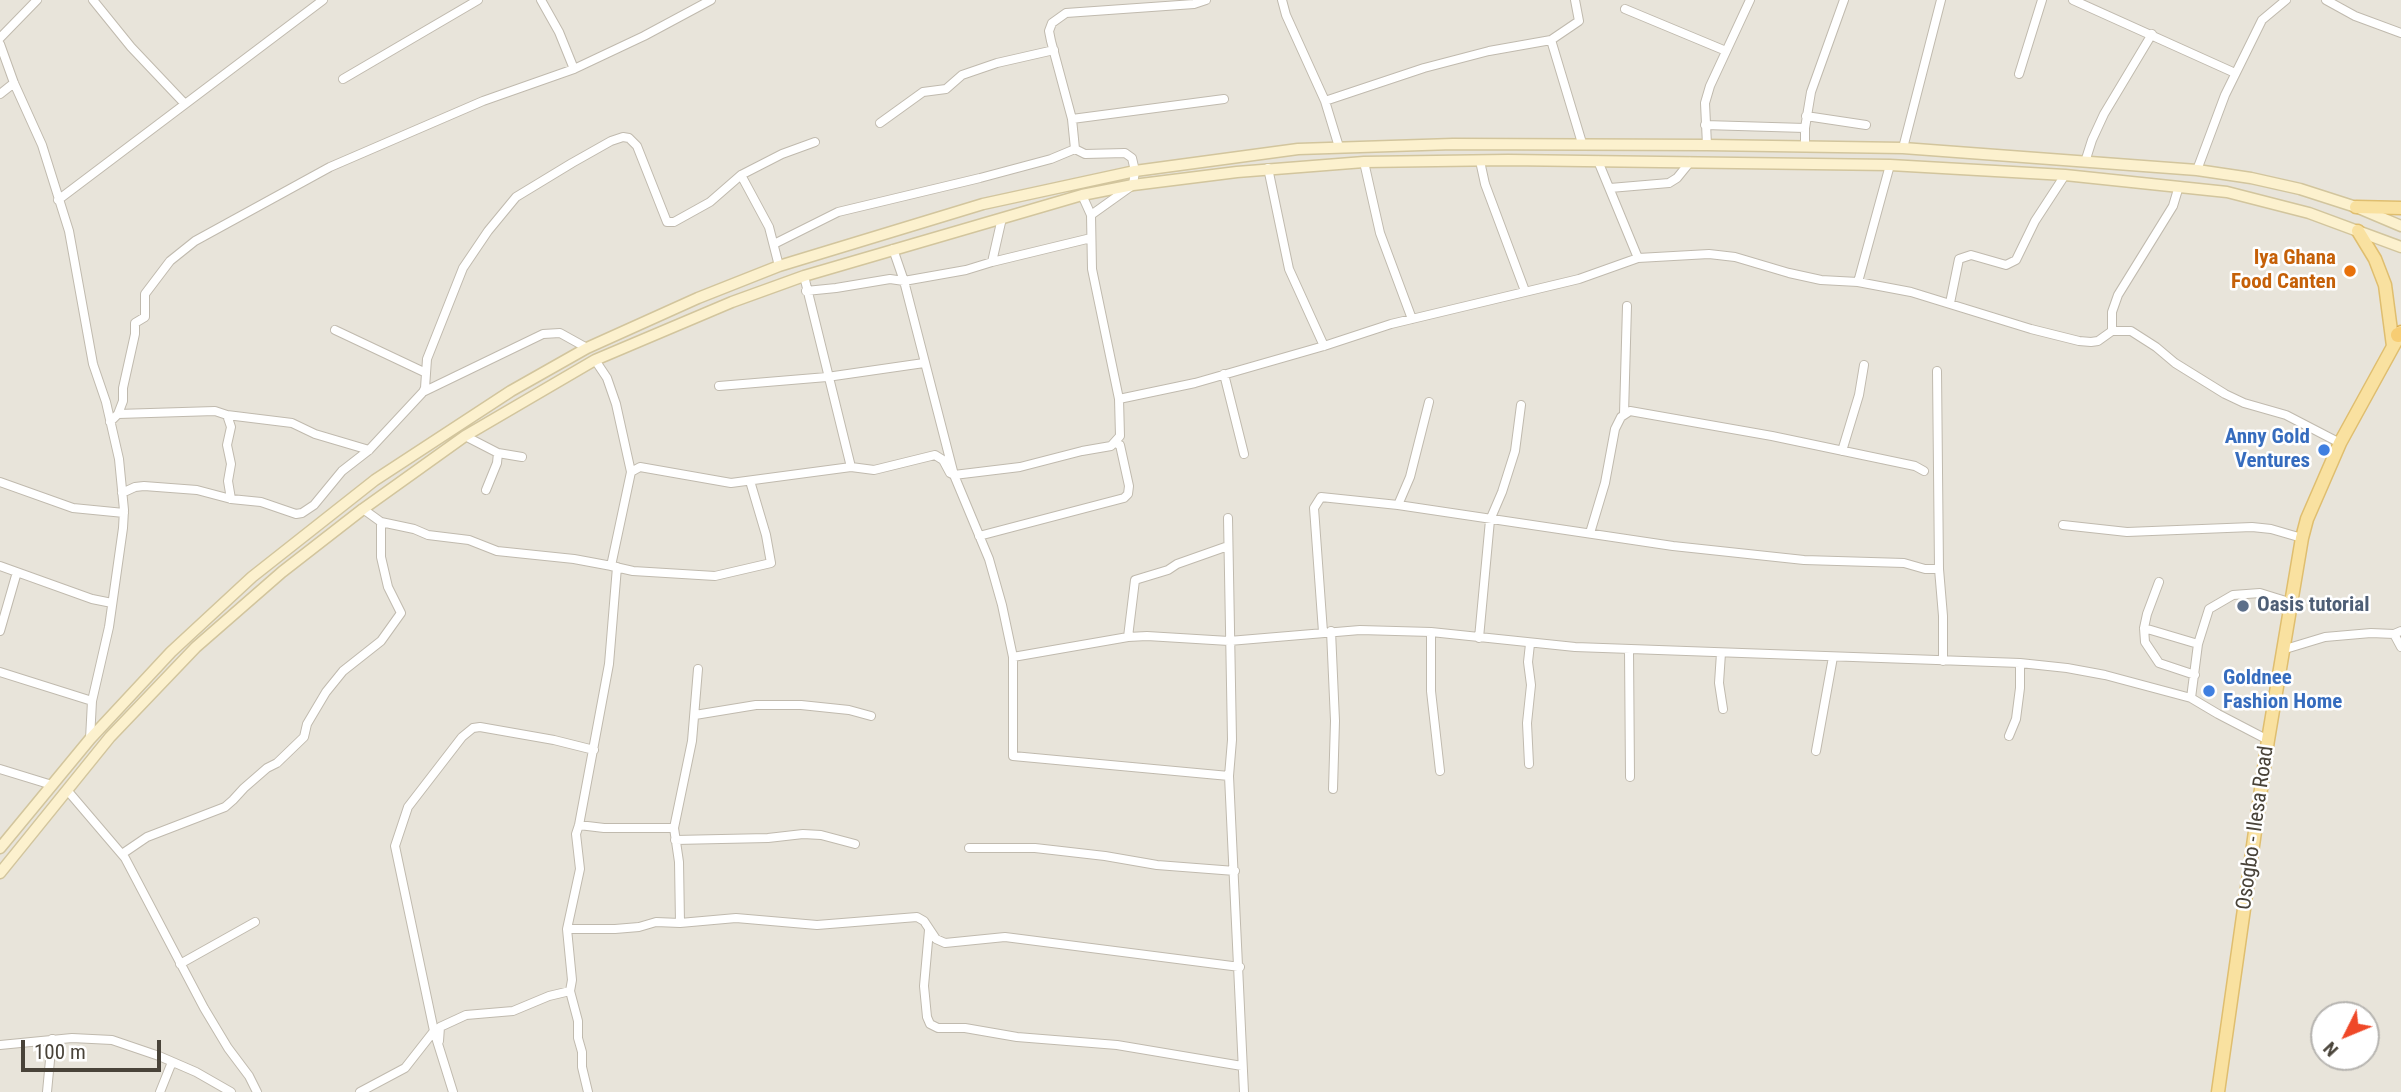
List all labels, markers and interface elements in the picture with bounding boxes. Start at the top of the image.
place label: Iya Ghana Food Canten [2231,246,2336,296]
marker: Iya Ghana Food Canten [2342,263,2358,279]
place label: Anny Gold Ventures [2225,425,2310,475]
marker: Anny Gold Ventures [2316,442,2332,458]
place label: Oasis tutorial [2257,593,2370,619]
marker: Oasis tutorial [2235,598,2251,614]
place label: Goldnee Fashion Home [2223,666,2342,716]
marker: Goldnee Fashion Home [2201,683,2217,699]
street label: Osogbo - Ilesa Road [2232,744,2280,912]
north arrow [2310,1001,2380,1071]
scale bar [24,1026,164,1070]
text: N [2318,1037,2343,1061]
text: 100 m [34,1040,86,1064]

